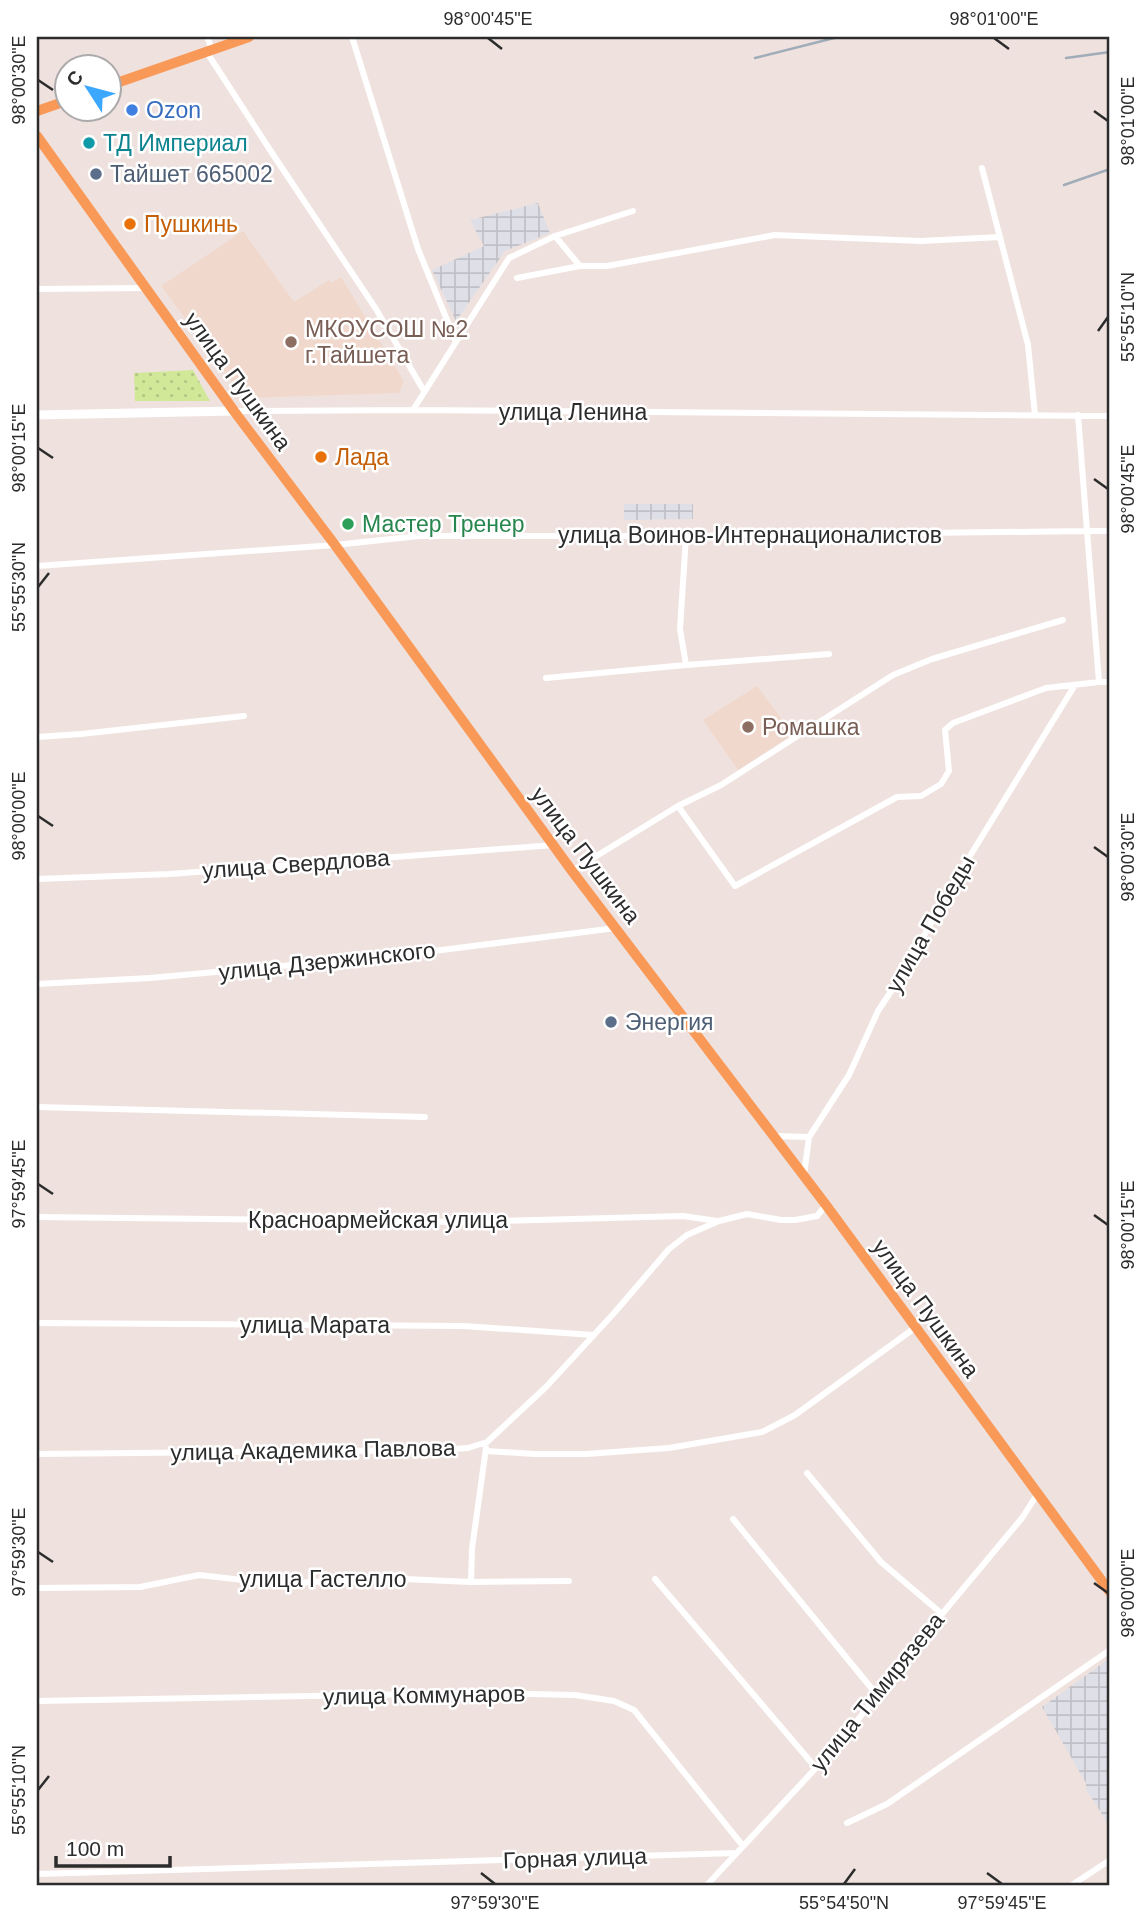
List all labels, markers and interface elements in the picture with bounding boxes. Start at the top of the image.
text: 98°00'45"E [443,9,533,29]
text: 98°01'00"E [949,9,1039,29]
text: 98°00'30"E [9,35,29,125]
north arrow [52,52,122,122]
text: С [62,66,87,90]
text: 98°01'00"E [1118,76,1138,166]
place label: Ozon [146,97,201,123]
marker: Ozon [124,102,140,118]
place label: ТД Империал [103,130,248,156]
marker: ТД Империал [81,135,97,151]
place label: Тайшет 665002 [110,161,273,187]
marker: Тайшет 665002 [88,166,104,182]
place label: Пушкинь [144,211,238,237]
marker: Пушкинь [122,216,138,232]
text: 55°55'10"N [1118,272,1138,362]
street label: улица Пушкина [179,307,297,455]
place label: МКОУСОШ №2 г.Тайшета [305,316,468,368]
marker: МКОУСОШ №2 г.Тайшета [283,334,299,350]
street label: улица Ленина [499,399,647,425]
text: 98°00'15"E [9,403,29,493]
place label: Лада [335,444,389,470]
text: 98°00'45"E [1118,444,1138,534]
marker: Лада [313,449,329,465]
place label: Мастер Тренер [362,511,525,537]
marker: Мастер Тренер [340,516,356,532]
street label: улица Воинов-Интернационалистов [558,522,942,548]
text: 55°55'30"N [9,542,29,632]
place label: Ромашка [762,714,860,740]
marker: Ромашка [740,719,756,735]
text: 98°00'00"E [9,771,29,861]
street label: улица Пушкина [526,781,646,929]
text: 98°00'30"E [1118,812,1138,902]
street label: улица Свердлова [201,844,391,884]
street label: улица Победы [880,851,980,997]
street label: улица Дзержинского [217,937,437,985]
place label: Энергия [625,1009,714,1035]
marker: Энергия [603,1014,619,1030]
text: 97°59'45"E [9,1139,29,1229]
text: 98°00'15"E [1118,1180,1138,1270]
street label: Красноармейская улица [248,1207,508,1233]
street label: улица Пушкина [867,1234,985,1382]
street label: улица Марата [240,1312,390,1338]
street label: улица Академика Павлова [170,1435,456,1465]
text: 97°59'30"E [9,1507,29,1597]
text: 98°00'00"E [1118,1548,1138,1638]
street label: улица Гастелло [239,1566,407,1592]
street label: улица Тимирязева [805,1607,949,1777]
street label: улица Коммунаров [323,1680,525,1710]
text: 55°55'10"N [9,1745,29,1835]
scale bar [56,1824,170,1868]
text: 100 m [66,1837,124,1860]
street label: Горная улица [503,1842,648,1874]
text: 97°59'30"E [450,1893,540,1913]
text: 55°54'50"N [799,1893,889,1913]
text: 97°59'45"E [957,1893,1047,1913]

